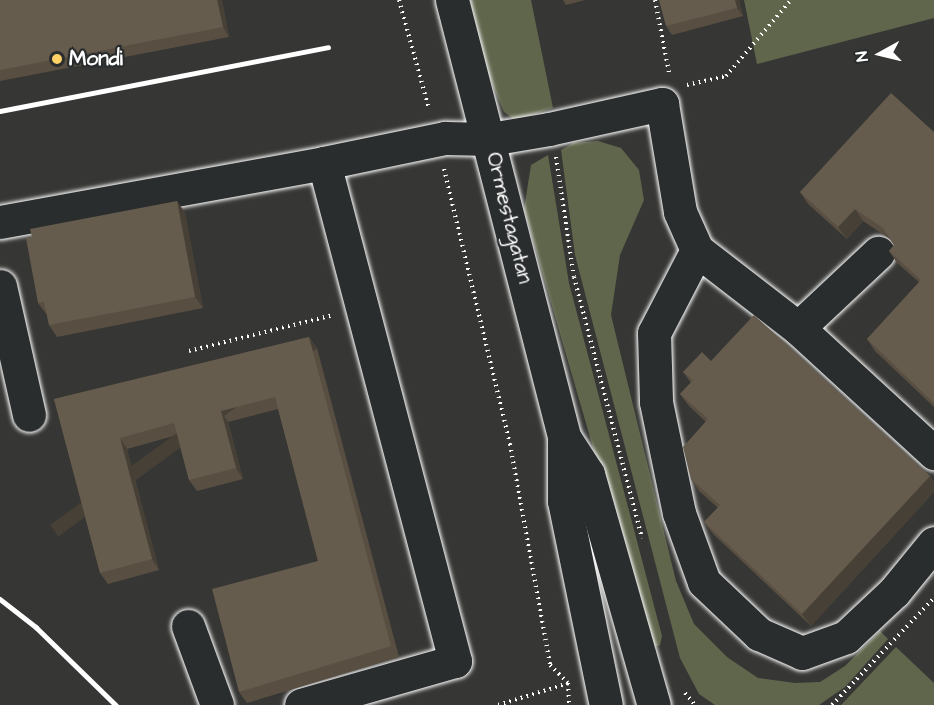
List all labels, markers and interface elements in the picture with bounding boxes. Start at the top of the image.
north arrow [850,24,910,84]
place label: Mondi [69,46,123,72]
text: N [851,50,874,63]
marker: Mondi [50,52,64,66]
street label: Ormestagatan [481,150,537,286]

